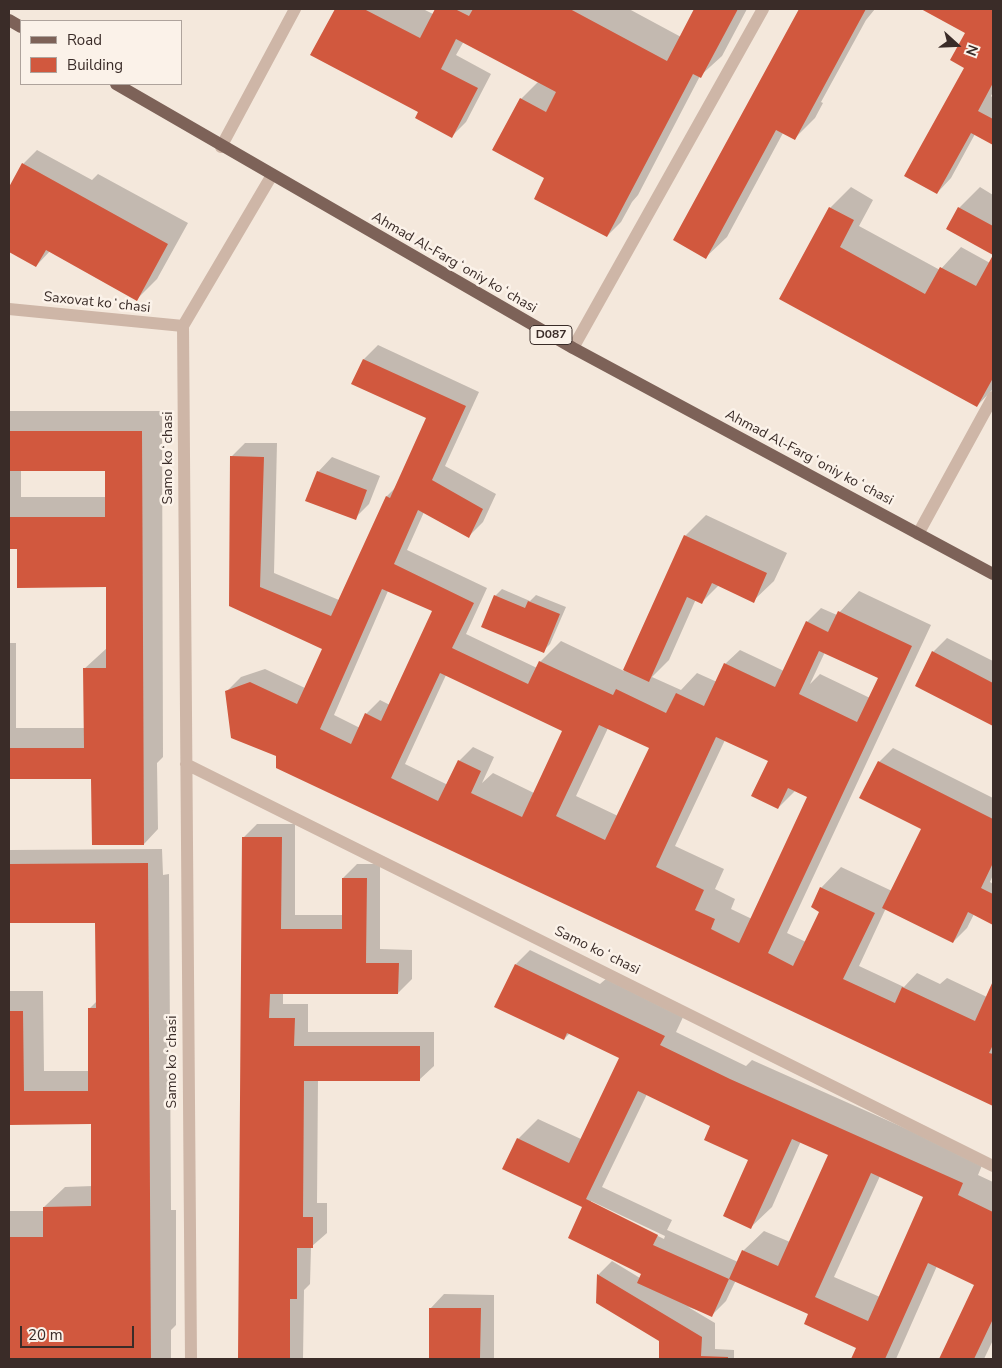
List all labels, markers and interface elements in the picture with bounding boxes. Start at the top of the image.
legend [20,20,182,85]
north arrow [932,20,982,70]
text: Road [67,30,102,50]
text: N [961,42,982,58]
text: Building [67,55,123,75]
street label: Ahmad Al-Fargʻoniy koʻchasi [369,209,539,317]
street label: Saxovat koʻchasi [43,289,151,317]
road number: D087 [530,326,572,344]
street label: Ahmad Al-Fargʻoniy koʻchasi [722,407,896,509]
street label: Samo koʻchasi [161,412,177,504]
street label: Samo koʻchasi [552,923,642,979]
street label: Samo koʻchasi [165,1016,181,1108]
scale bar [22,1316,136,1348]
text: 20 m [28,1325,63,1345]

